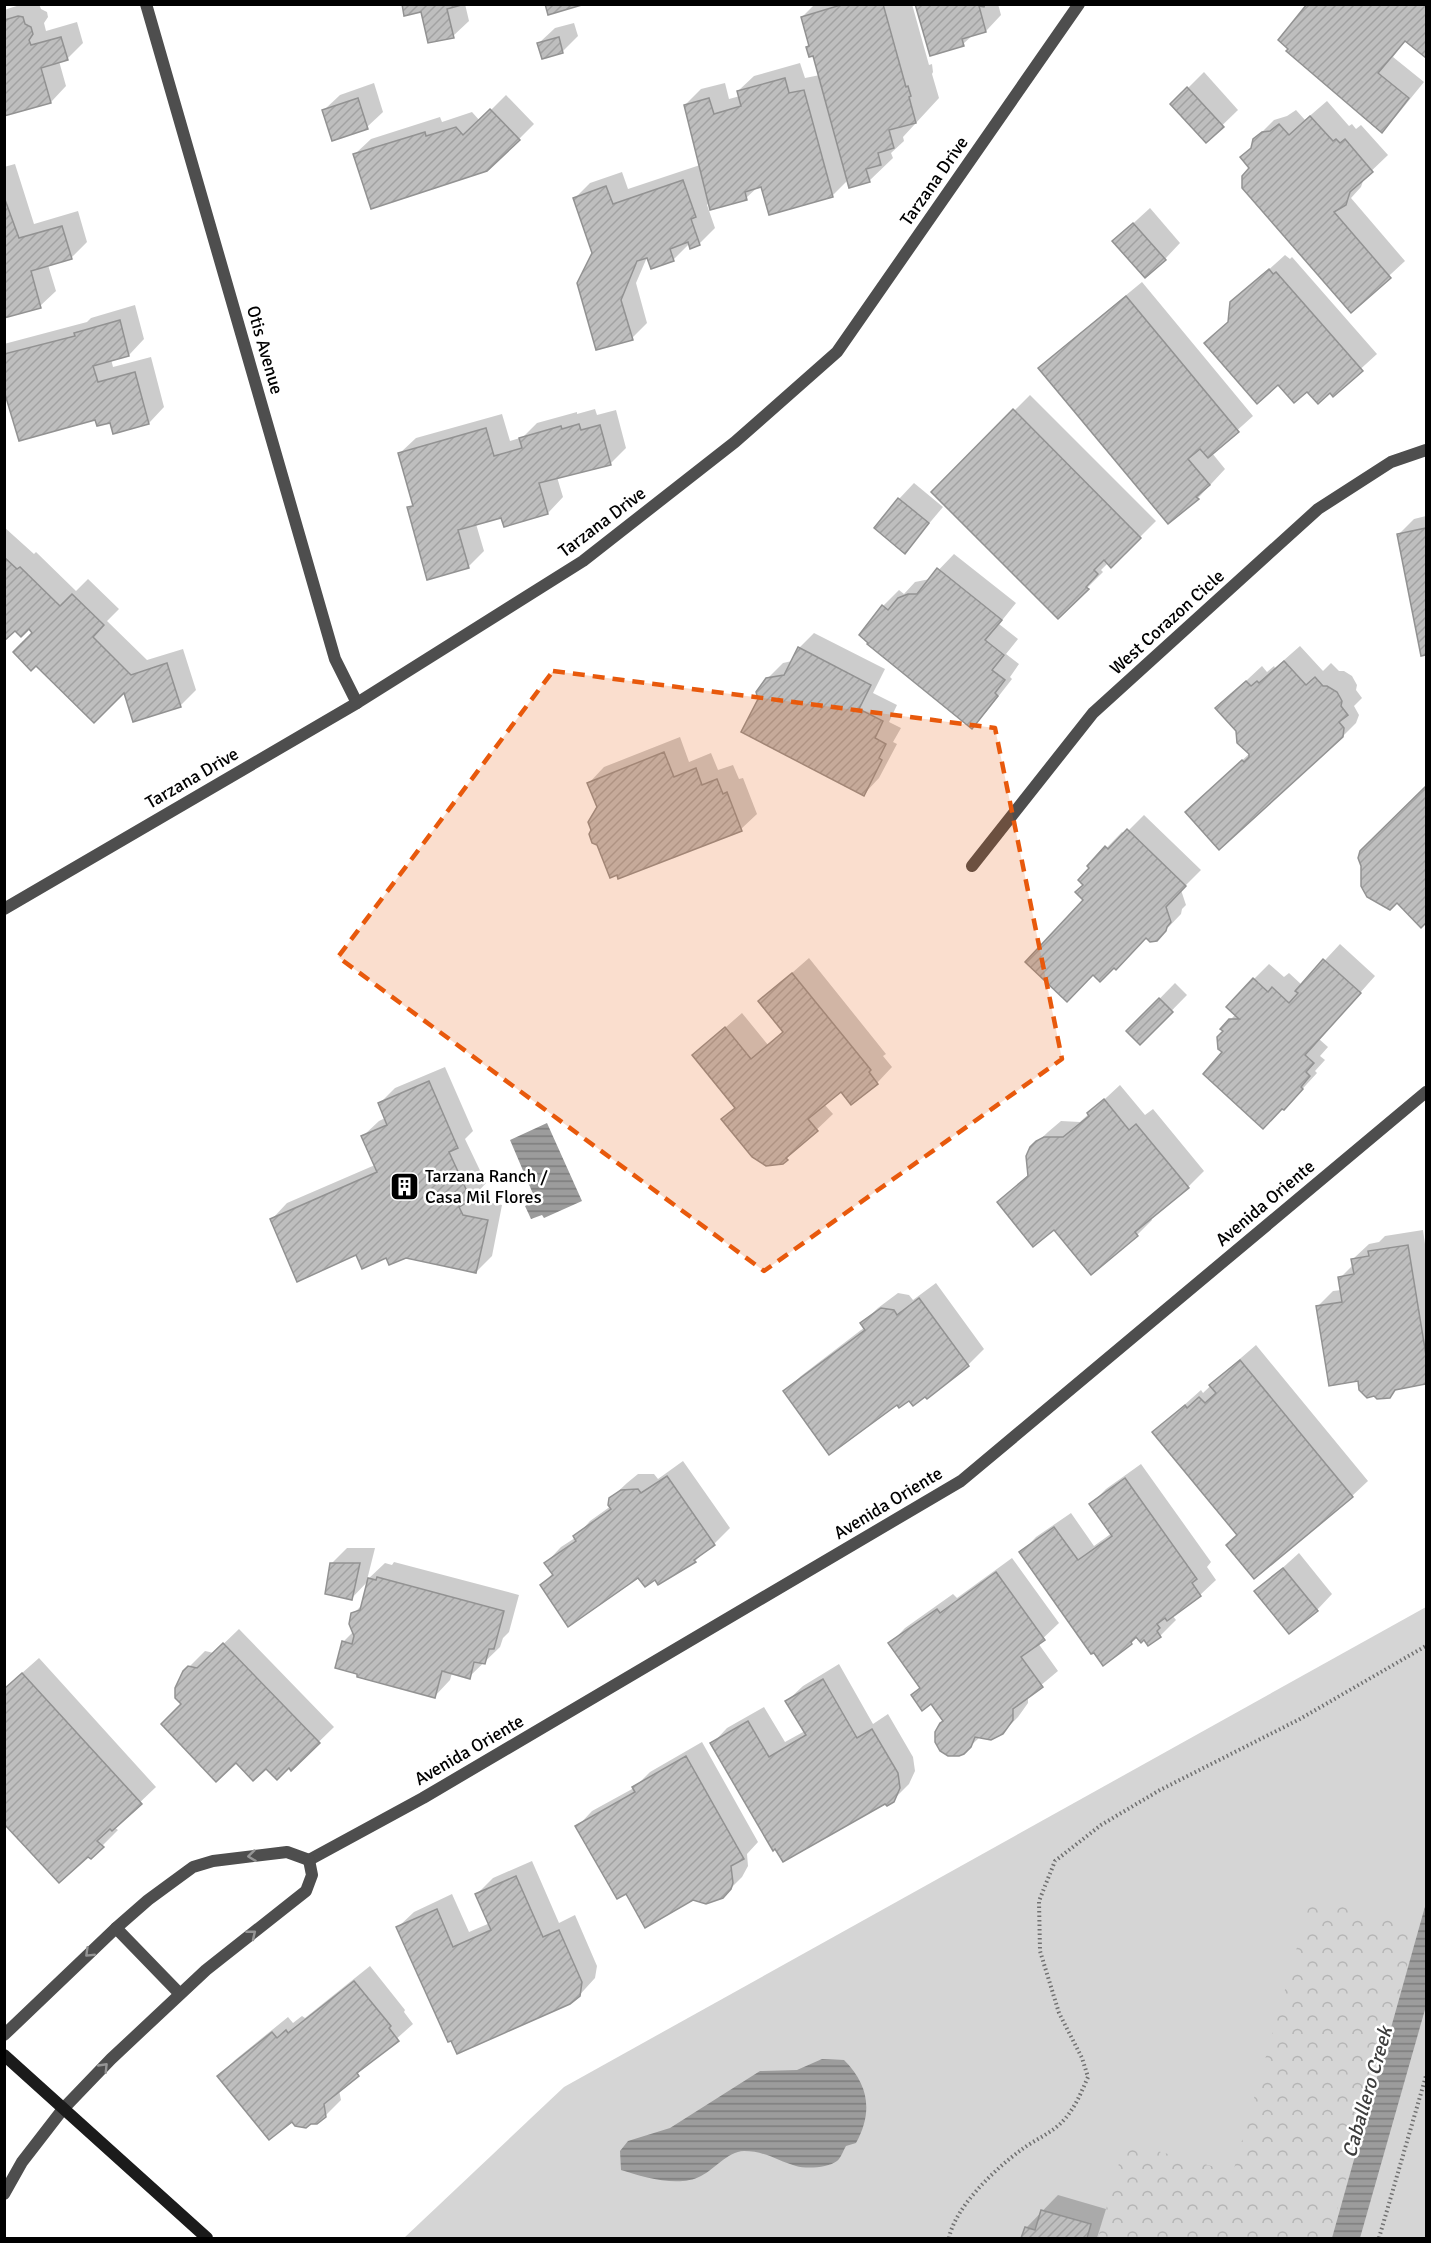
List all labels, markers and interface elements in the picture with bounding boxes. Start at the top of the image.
street label: Tarzana Drive [895,132,973,230]
street label: Otis Avenue [242,303,288,397]
street label: Tarzana Drive [554,482,650,562]
street label: West Corazon Cicle [1105,565,1229,679]
street label: Tarzana Drive [142,743,242,813]
street label: Avenida Oriente [1211,1155,1319,1251]
place label: Tarzana Ranch / Casa Mil Flores [425,1165,548,1208]
building icon: Tarzana Ranch / Casa Mil Flores [388,1170,420,1202]
street label: Avenida Oriente [830,1462,946,1544]
street label: Avenida Oriente [410,1710,528,1790]
one-way arrow [248,1850,257,1862]
one-way arrow [245,1930,256,1941]
one-way arrow [86,1946,97,1957]
water label: Caballero Creek [1337,2022,1399,2160]
one-way arrow [96,2063,107,2074]

